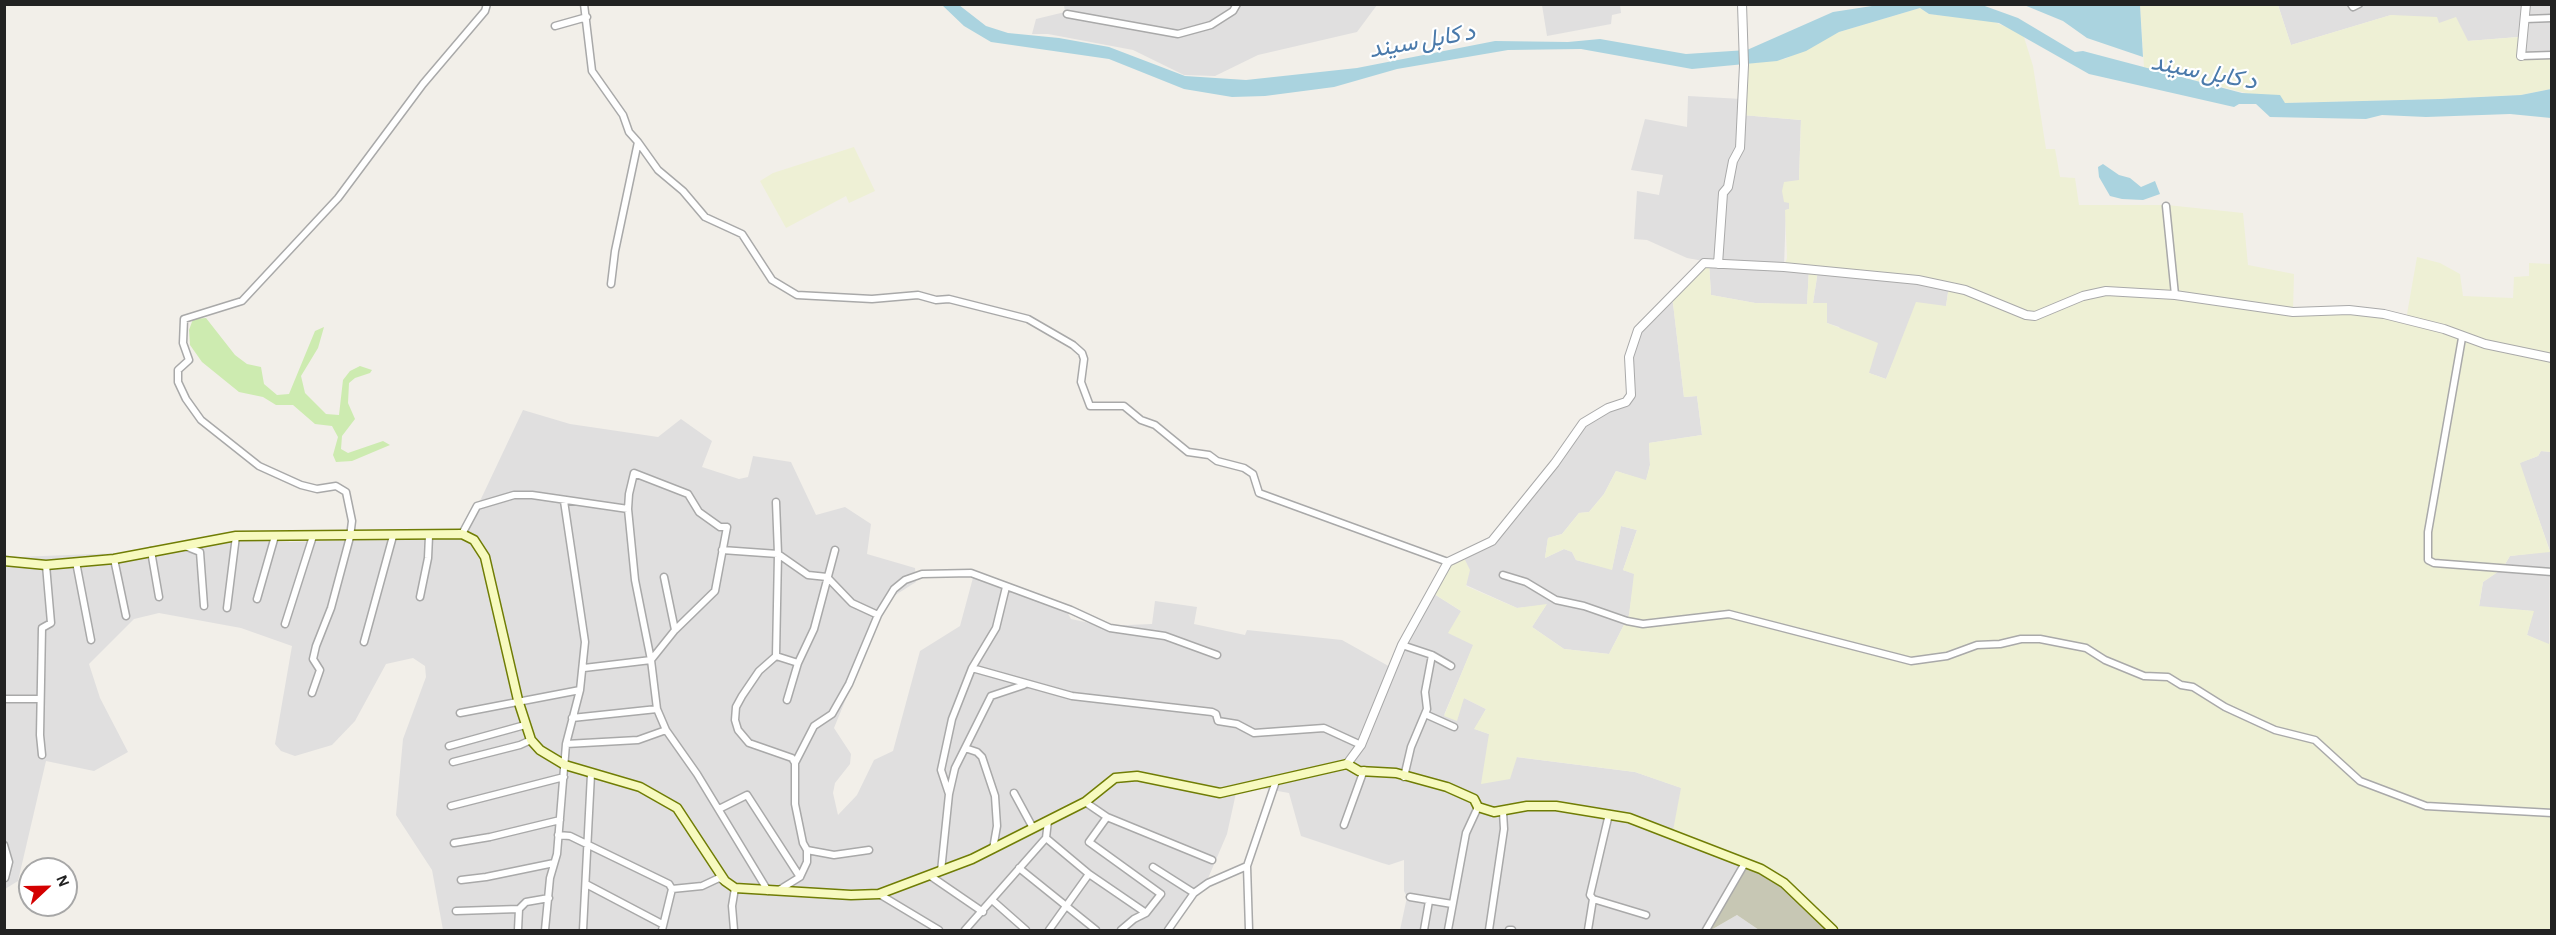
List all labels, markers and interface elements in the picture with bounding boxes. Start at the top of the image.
water label: د کابل سيند [1367,18,1477,64]
water label: د کابل سيند [2149,48,2259,96]
north arrow [18,857,78,917]
text: N [53,873,72,889]

